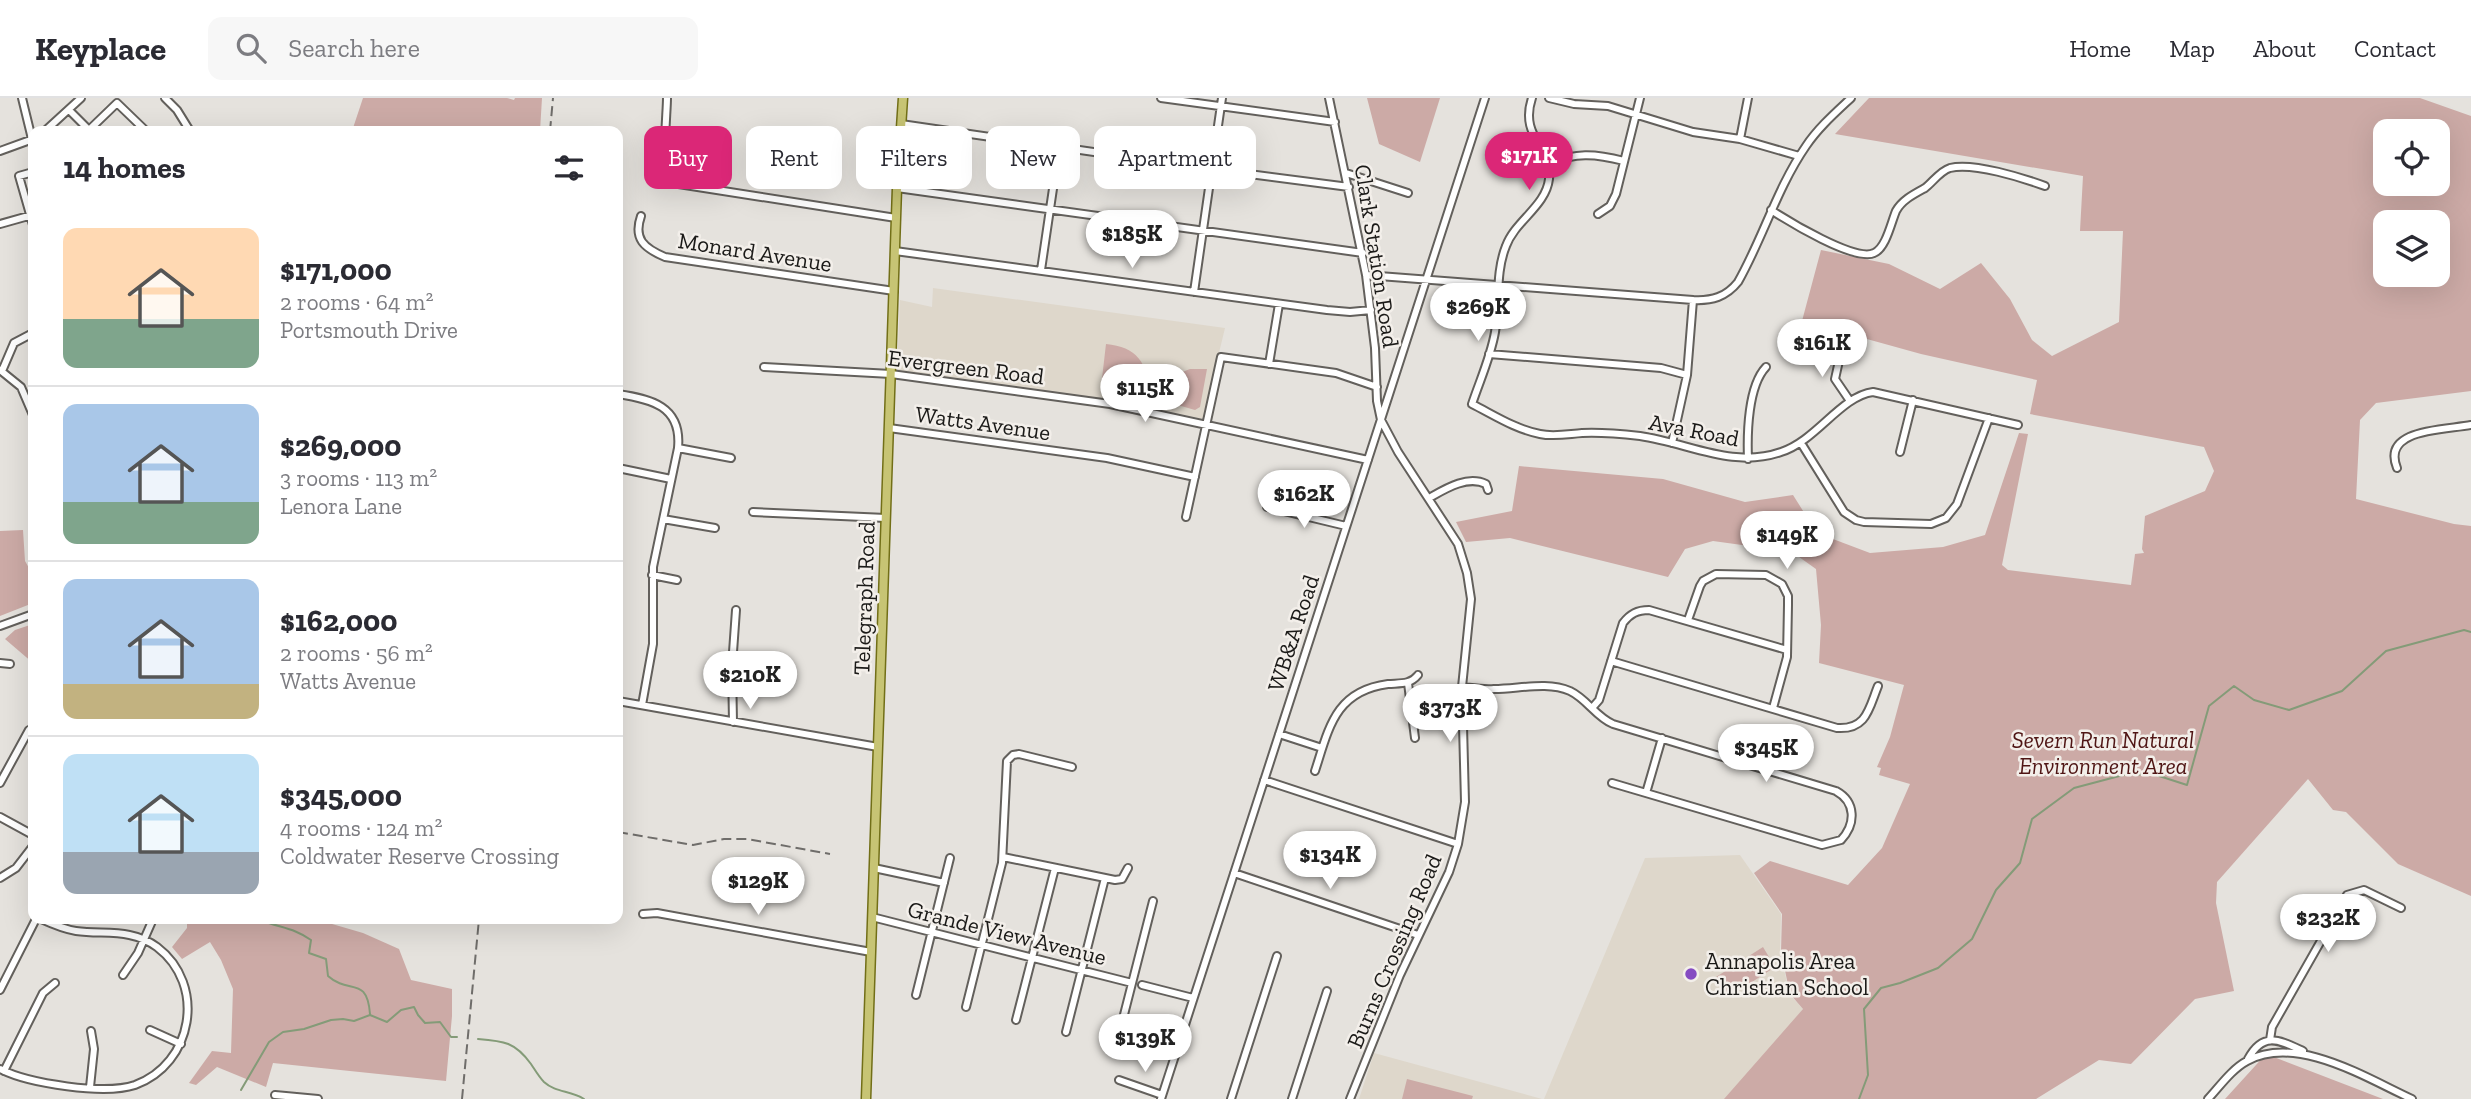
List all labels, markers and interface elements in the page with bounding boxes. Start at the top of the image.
search box [208,17,698,80]
text: Keyplace [35,29,166,68]
icon: search [232,29,270,67]
text: Search here [288,32,420,64]
text: Home [2069,34,2131,63]
text: Map [2169,34,2215,63]
text: About [2253,34,2316,63]
text: Contact [2354,34,2436,63]
map controls [2373,119,2450,287]
button: locate [2373,119,2450,196]
chip: Buy [644,126,732,189]
chip: Rent [746,126,842,189]
chip: Filters [856,126,972,189]
chip: New [986,126,1080,189]
chip: Apartment [1094,126,1256,189]
pin: $171K [1480,132,1578,192]
text: $171K [1501,141,1557,169]
icon: filters [550,149,588,187]
text: 14 homes [63,150,186,186]
street label: Clark Station Road [1349,162,1405,350]
button: layers [2373,210,2450,287]
pin: $185K [1083,211,1181,270]
text: $185K [1102,219,1162,247]
street label: Monard Avenue [676,226,834,278]
text: $171,000 [280,252,392,288]
icon: home [119,256,203,340]
pin: $269K [1429,284,1527,343]
text: 2 rooms · 64 m² [280,288,433,316]
text: $269K [1446,292,1510,320]
text: Portsmouth Drive [280,316,458,344]
pin: $161K [1773,320,1871,379]
text: $161K [1793,328,1851,356]
street label: Evergreen Road [886,344,1046,391]
pin: $115K [1096,364,1194,424]
text: $115K [1116,373,1174,401]
street label: Watts Avenue [914,400,1052,446]
street label: Ava Road [1646,408,1742,453]
text: $269,000 [280,428,401,464]
icon: home [119,432,203,516]
text: 3 rooms · 113 m² [280,464,437,492]
pin: $162K [1255,470,1353,530]
text: $162K [1274,479,1334,507]
text: Lenora Lane [280,492,402,520]
pin: $149K [1738,512,1836,571]
street label: Telegraph Road [847,520,881,675]
text: $149K [1756,520,1818,548]
street label: WB&A Road [1261,571,1325,695]
text: $162,000 [280,603,398,639]
icon: home [119,607,203,691]
text: 2 rooms · 56 m² [280,639,433,667]
pin: $210K [701,652,799,711]
text: $210K [719,660,781,688]
text: Watts Avenue [280,667,416,695]
pin: $373K [1401,684,1499,744]
text: $373K [1419,693,1481,721]
pin: $345K [1717,724,1815,784]
park label: Severn Run Natural Environment Area [2012,726,2194,780]
text: $345K [1734,733,1798,761]
text: $345,000 [280,778,402,814]
icon: home [119,782,203,866]
text: 4 rooms · 124 m² [280,814,442,842]
pin: $134K [1281,832,1379,891]
text: $134K [1299,840,1361,868]
text: Coldwater Reserve Crossing [280,842,559,870]
street label: Burns Crossing Road [1340,849,1448,1052]
pin: $129K [709,858,807,917]
text: $129K [728,866,788,894]
pin: $232K [2279,894,2377,954]
street label: Grande View Avenue [905,895,1109,971]
text: $232K [2296,903,2360,931]
place label: Annapolis Area Christian School [1705,947,1869,1001]
marker: Annapolis Area Christian School [1683,966,1699,982]
pin: $139K [1096,1014,1194,1074]
text: $139K [1115,1023,1175,1051]

